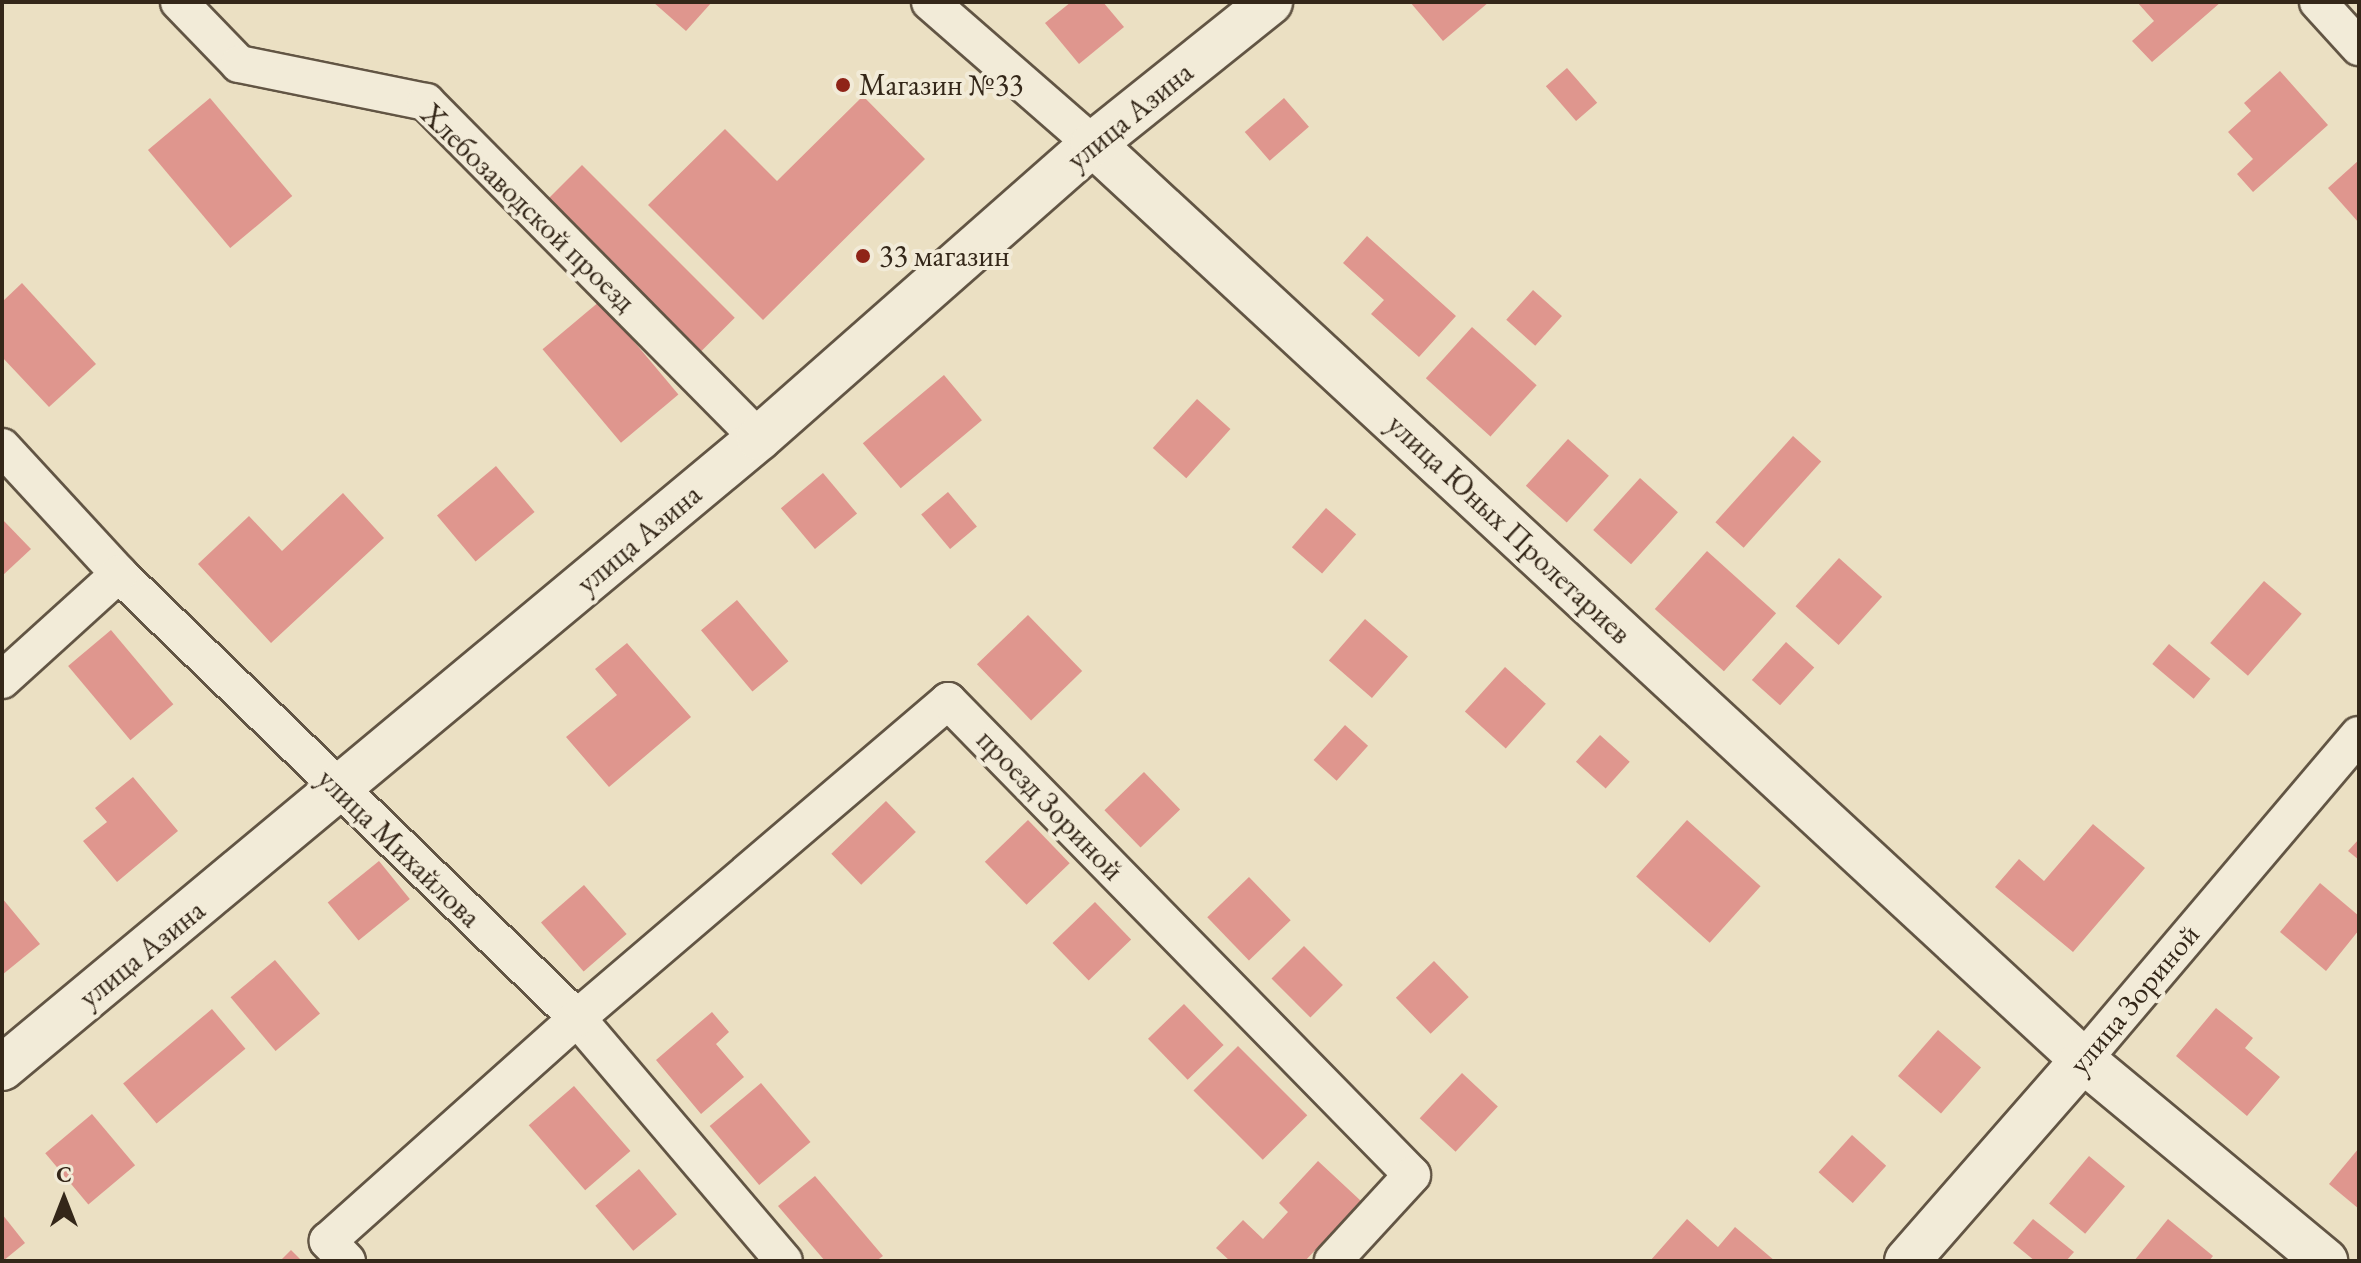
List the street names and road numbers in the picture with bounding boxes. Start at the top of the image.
street label: улица Азина [1060,54,1200,178]
street label: Хлебозаводской проезд [413,96,643,320]
street label: улица Юных Пролетариев [1380,407,1638,651]
street label: улица Азина [569,476,709,602]
street label: проезд Зориной [969,722,1131,888]
street label: улица Михайлова [310,761,488,935]
street label: улица Азина [72,892,212,1016]
street label: улица Зориной [2061,917,2207,1081]

